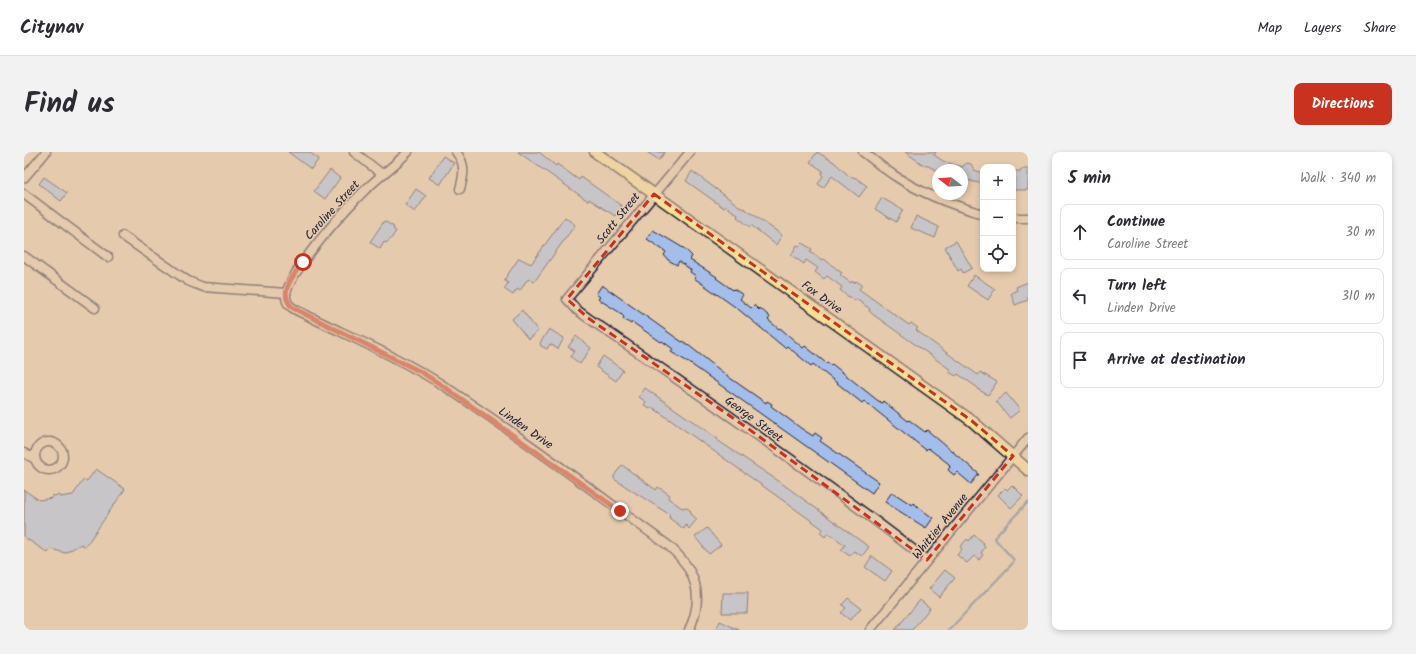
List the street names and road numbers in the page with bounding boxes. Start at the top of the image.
street label: Caroline Street [300,176,365,245]
street label: Scott Street [592,188,645,248]
street label: Fox Drive [797,276,847,319]
street label: George Street [720,392,787,447]
street label: Linden Drive [494,402,558,455]
street label: Whittier Avenue [908,489,973,564]

